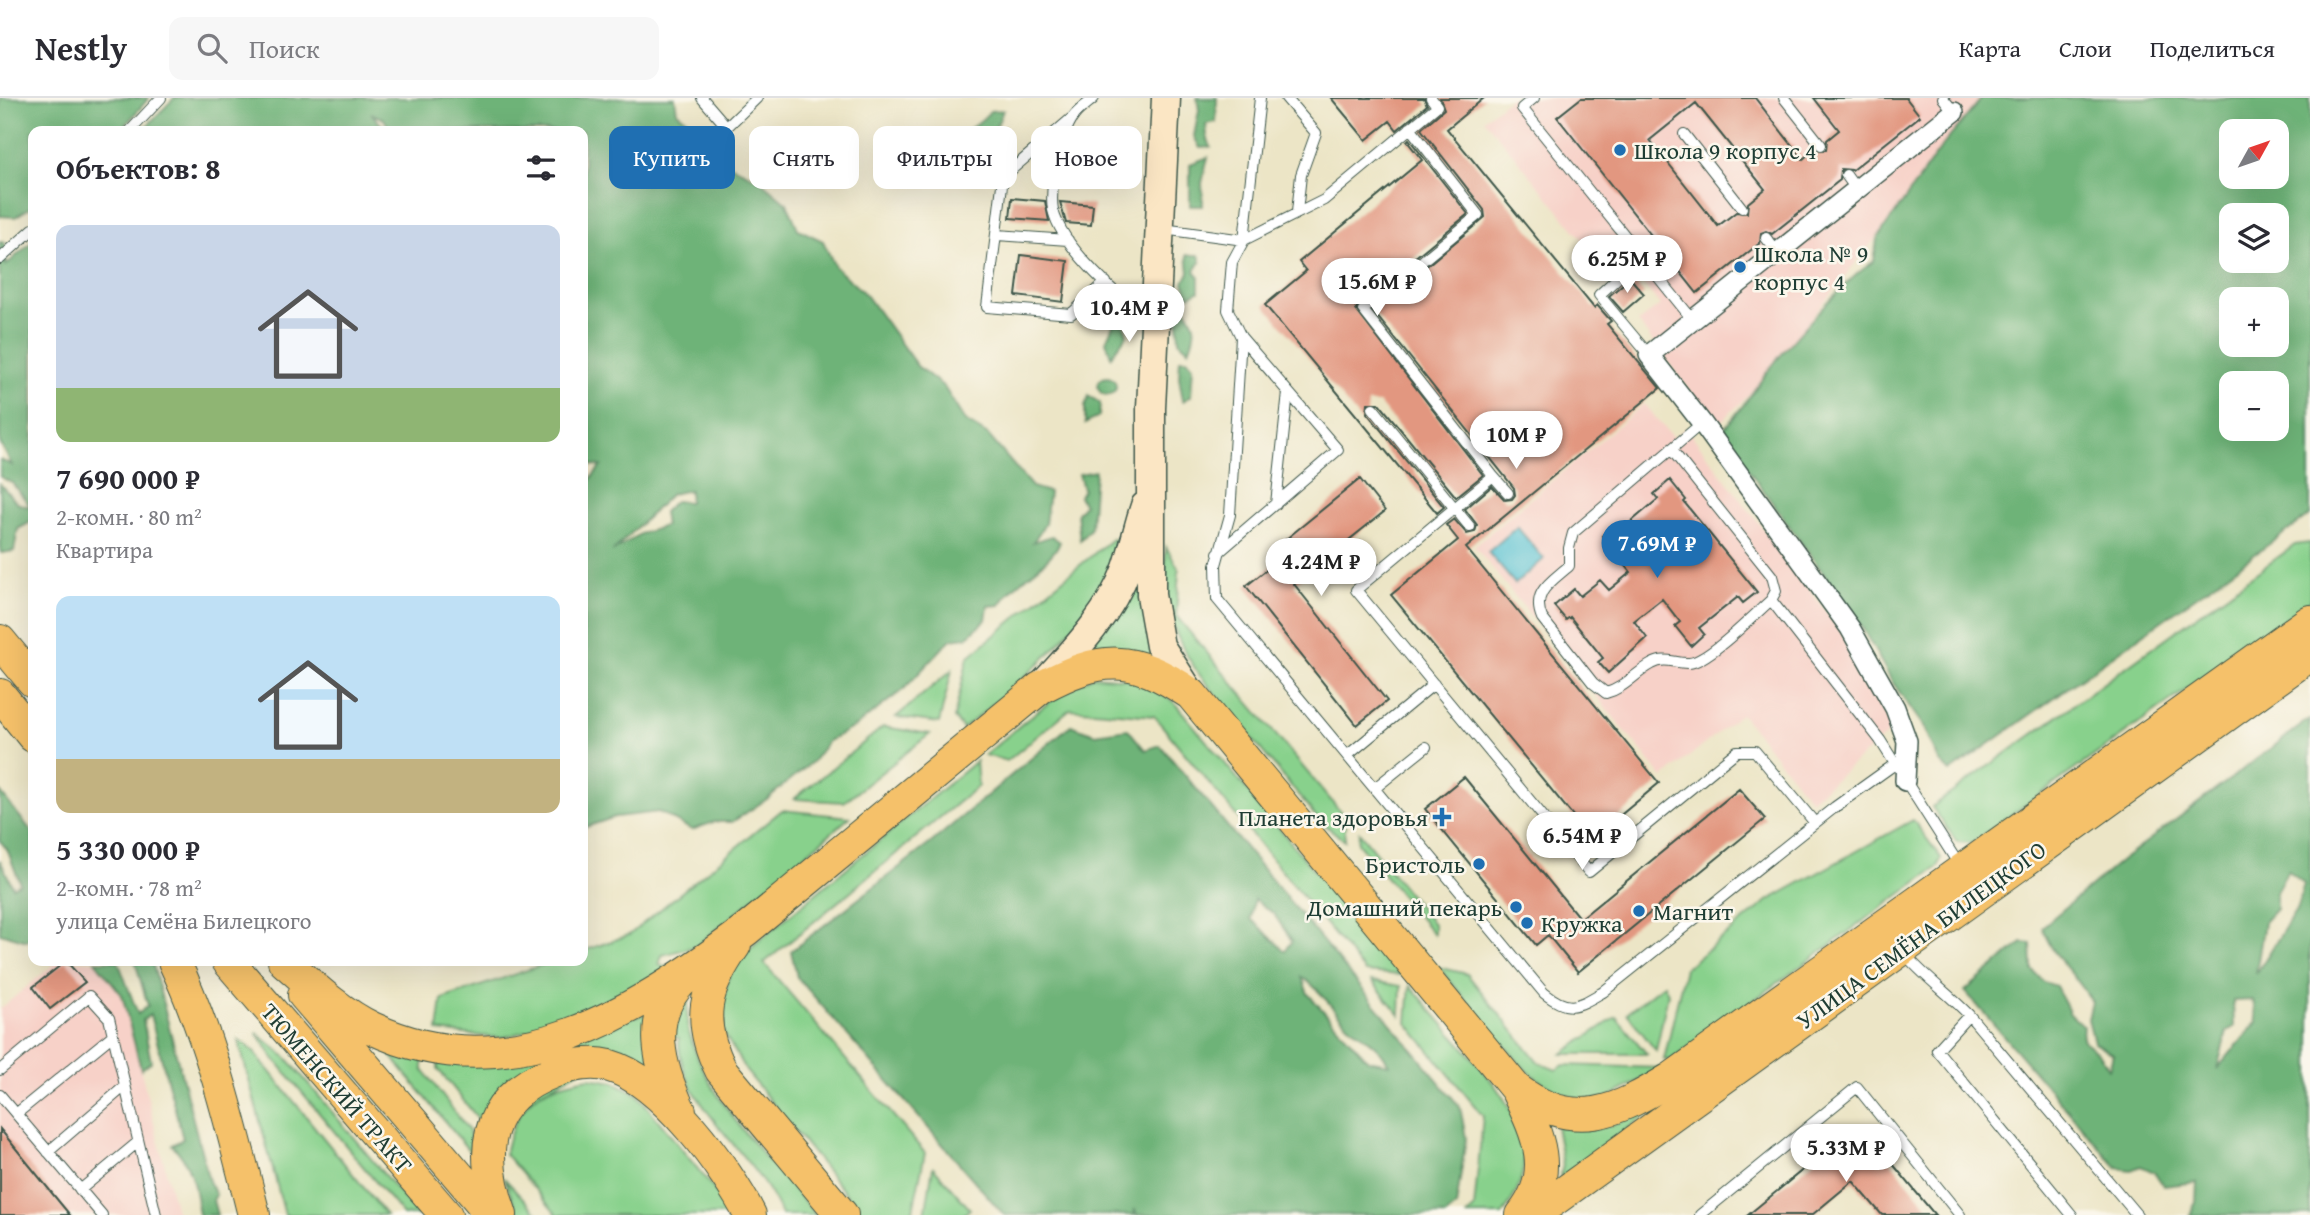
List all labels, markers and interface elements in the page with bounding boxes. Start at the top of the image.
search box [169,17,659,80]
text: Nestly [35,24,127,72]
icon: search [193,29,231,67]
text: Поиск [249,29,320,68]
text: Карта [1959,31,2021,66]
text: Слои [2059,31,2112,66]
text: Поделиться [2150,31,2275,66]
north arrow [2219,119,2289,189]
map controls [2219,119,2289,441]
chip: Купить [609,126,735,189]
chip: Снять [749,126,859,189]
chip: Фильтры [873,126,1017,189]
chip: Новое [1031,126,1142,189]
place label: Школа 9 корпус 4 [1634,133,1817,168]
marker: Школа 9 корпус 4 [1612,142,1628,158]
text: Объектов: 8 [56,146,220,190]
icon: filters [522,149,560,187]
button: layers [2219,203,2289,273]
pin: 6.25M ₽ [1562,236,1692,295]
place label: Школа № 9 корпус 4 [1754,236,1868,299]
text: 6.25M ₽ [1587,241,1667,274]
pin: 15.6M ₽ [1312,258,1442,318]
marker: Школа № 9 корпус 4 [1732,259,1748,275]
text: 15.6M ₽ [1337,264,1417,297]
icon: home [245,271,371,397]
pin: 10.4M ₽ [1064,285,1194,344]
button: + [2219,287,2289,357]
text: 10.4M ₽ [1089,290,1169,323]
button: − [2219,371,2289,441]
pin: 10M ₽ [1467,412,1565,471]
text: 10M ₽ [1486,417,1546,450]
text: 7 690 000 ₽ [56,456,200,500]
text: 2-комн. · 80 m² [56,500,202,533]
pin: 7.69M ₽ [1592,520,1722,580]
text: 7.69M ₽ [1617,526,1697,559]
text: Квартира [56,533,153,566]
pin: 4.24M ₽ [1256,538,1386,598]
text: 4.24M ₽ [1281,544,1361,577]
icon: home [245,642,371,768]
place label: Планета здоровья [1238,800,1428,835]
marker: Планета здоровья [1434,809,1450,825]
pin: 6.54M ₽ [1517,812,1647,872]
text: 6.54M ₽ [1542,818,1622,851]
text: 5 330 000 ₽ [56,827,200,871]
street label: УЛИЦА СЕМЁНА БИЛЕЦКОГО [1789,832,2053,1038]
place label: Бристоль [1365,847,1465,882]
marker: Бристоль [1471,856,1487,872]
text: 2-комн. · 78 m² [56,871,202,904]
place label: Домашний пекарь [1306,890,1502,925]
place label: Магнит [1653,894,1734,929]
marker: Домашний пекарь [1508,899,1524,915]
marker: Магнит [1631,903,1647,919]
text: улица Семёна Билецкого [56,904,312,937]
place label: Кружка [1541,906,1623,941]
marker: Кружка [1519,915,1535,931]
street label: ТЮМЕНСКИЙ ТРАКТ [253,995,421,1181]
pin: 5.33M ₽ [1781,1124,1911,1184]
text: 5.33M ₽ [1806,1130,1886,1163]

